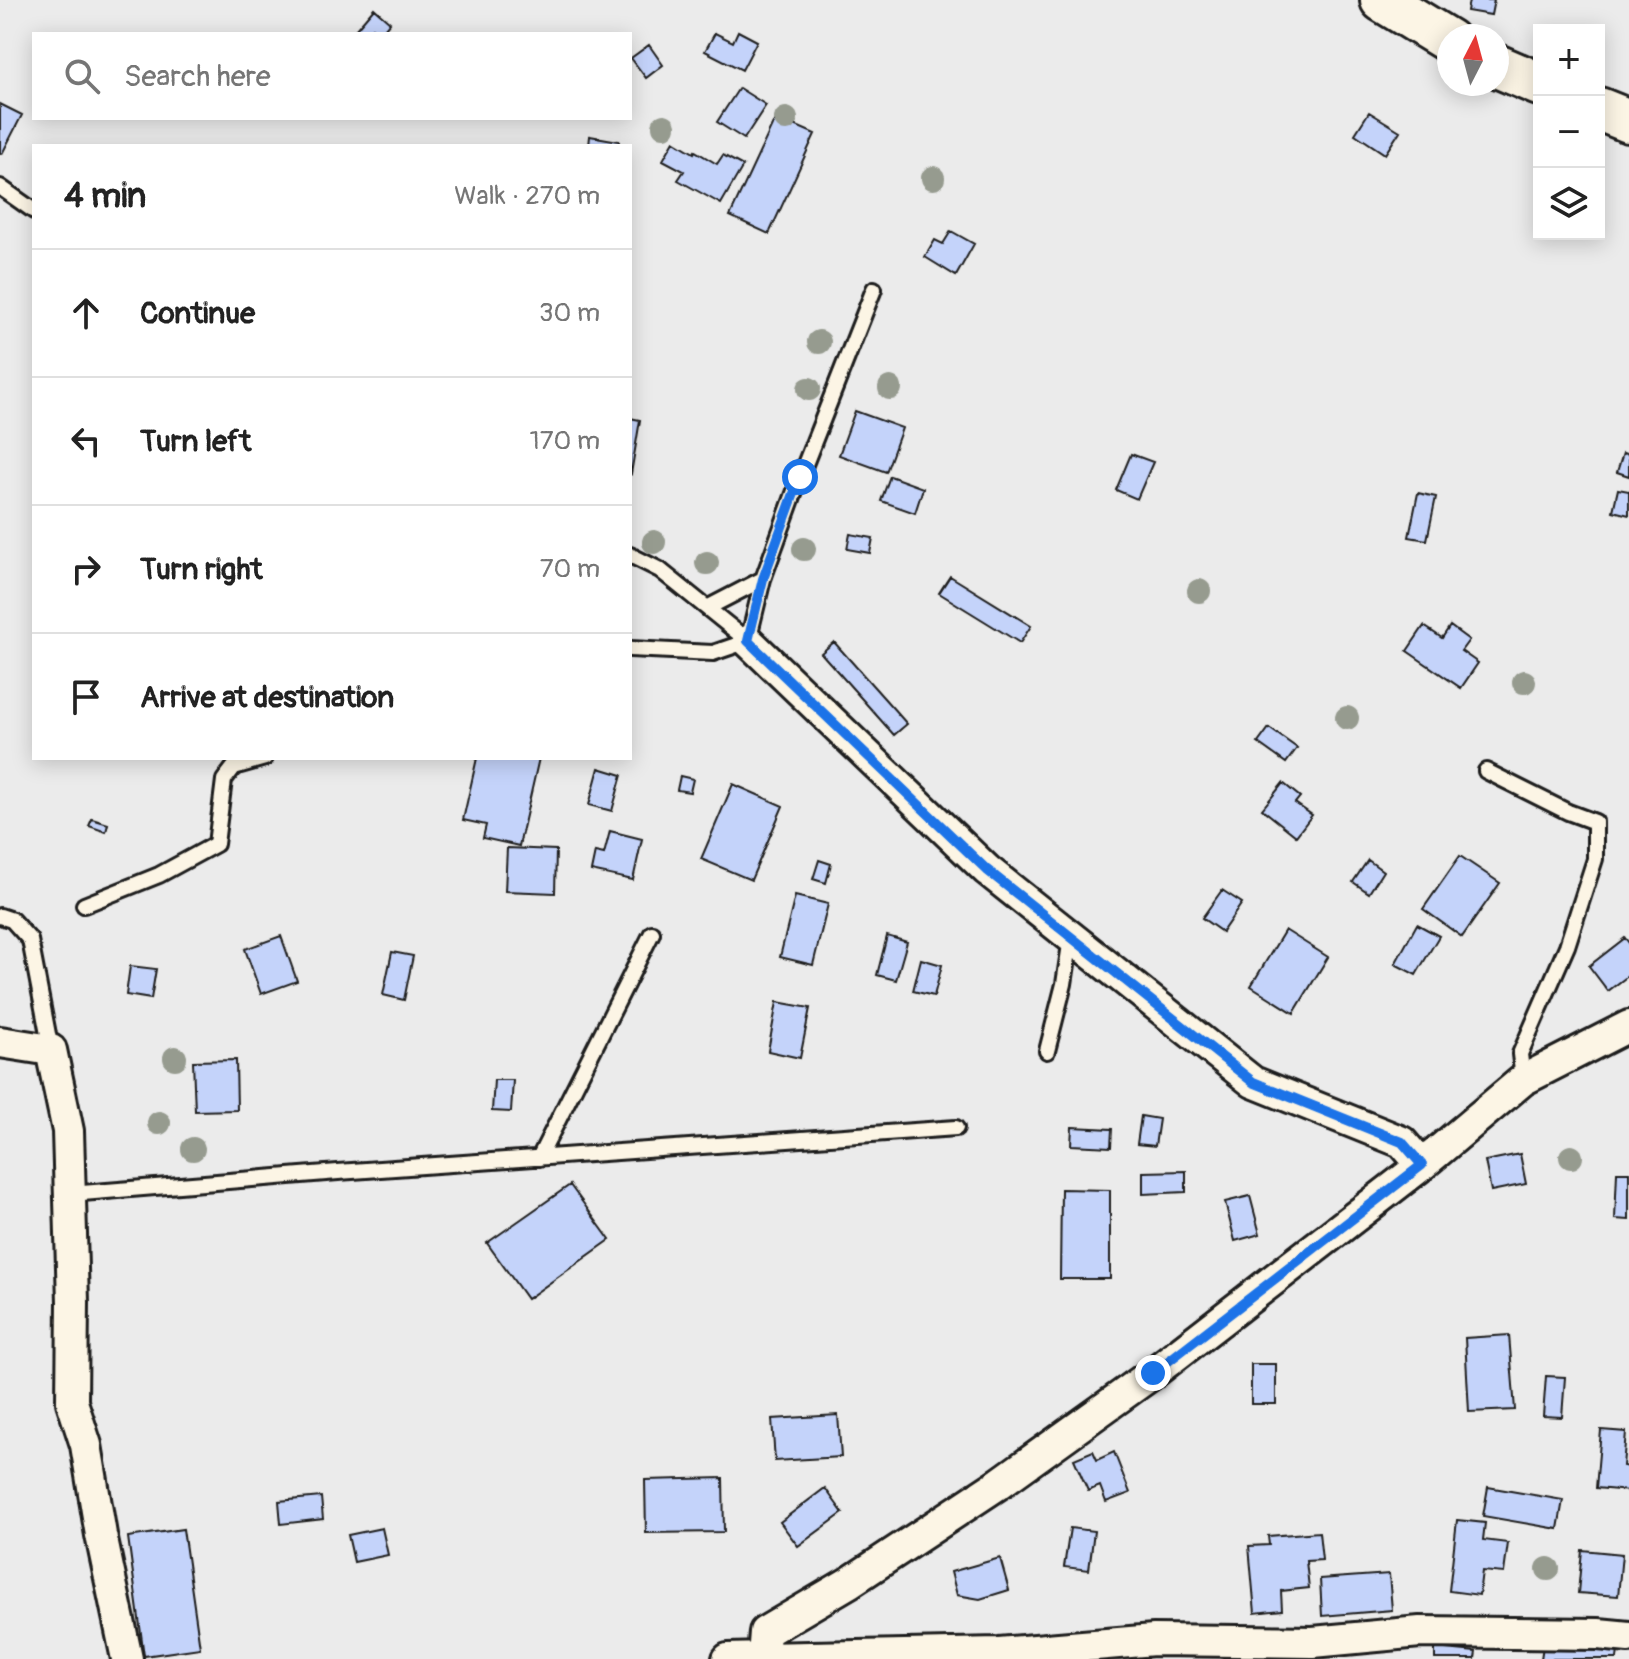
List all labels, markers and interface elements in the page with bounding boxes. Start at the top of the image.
north arrow [1437,24,1509,96]
map controls [1533,24,1605,240]
button: + [1533,24,1605,96]
search box [32,32,632,120]
icon: search [60,54,104,98]
text: Search here [124,58,271,95]
button: − [1533,96,1605,168]
button: layers [1533,168,1605,240]
text: 4 min [64,175,146,218]
text: Walk · 270 m [454,180,600,212]
icon: ahead [64,291,108,335]
text: Continue [140,295,255,332]
text: 30 m [539,297,600,329]
icon: left [64,419,108,463]
text: Turn left [140,423,251,460]
text: 170 m [530,425,600,457]
route start [782,459,818,495]
icon: right [64,547,108,591]
text: Turn right [140,551,263,588]
text: 70 m [540,553,600,585]
icon: arrive [64,675,108,719]
text: Arrive at destination [140,679,394,716]
route end [1135,1355,1171,1391]

